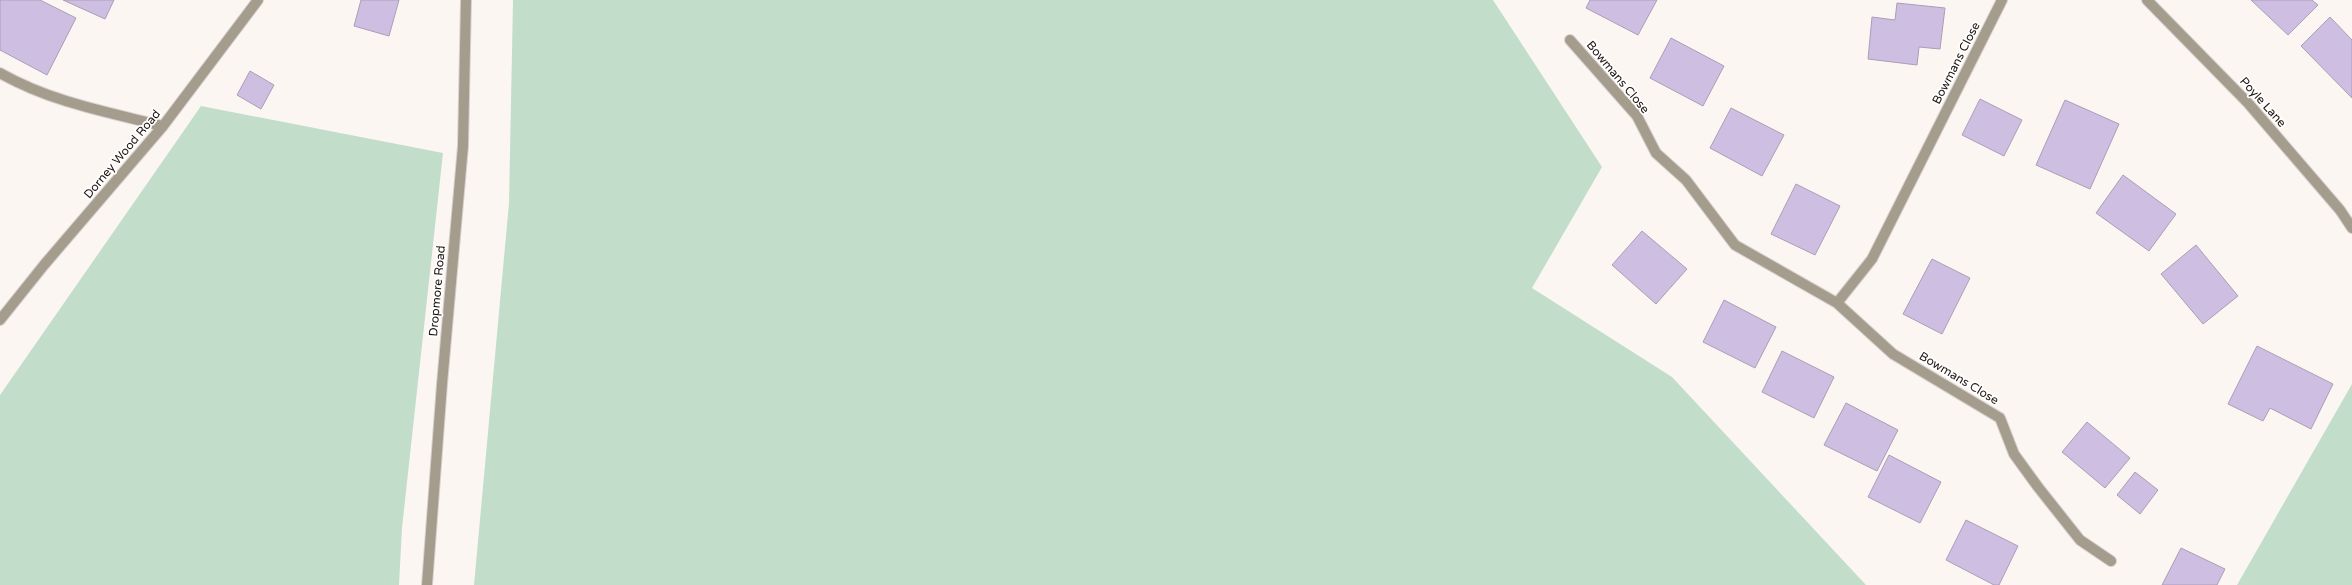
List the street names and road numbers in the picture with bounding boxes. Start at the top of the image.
street label: Bowmans Close [1929,20,1983,106]
street label: Bowmans Close [1584,38,1652,116]
street label: Poyle Lane [2237,74,2289,130]
street label: Dorney Wood Road [81,107,163,201]
street label: Dropmore Road [426,245,448,337]
street label: Bowmans Close [1917,349,2001,407]

